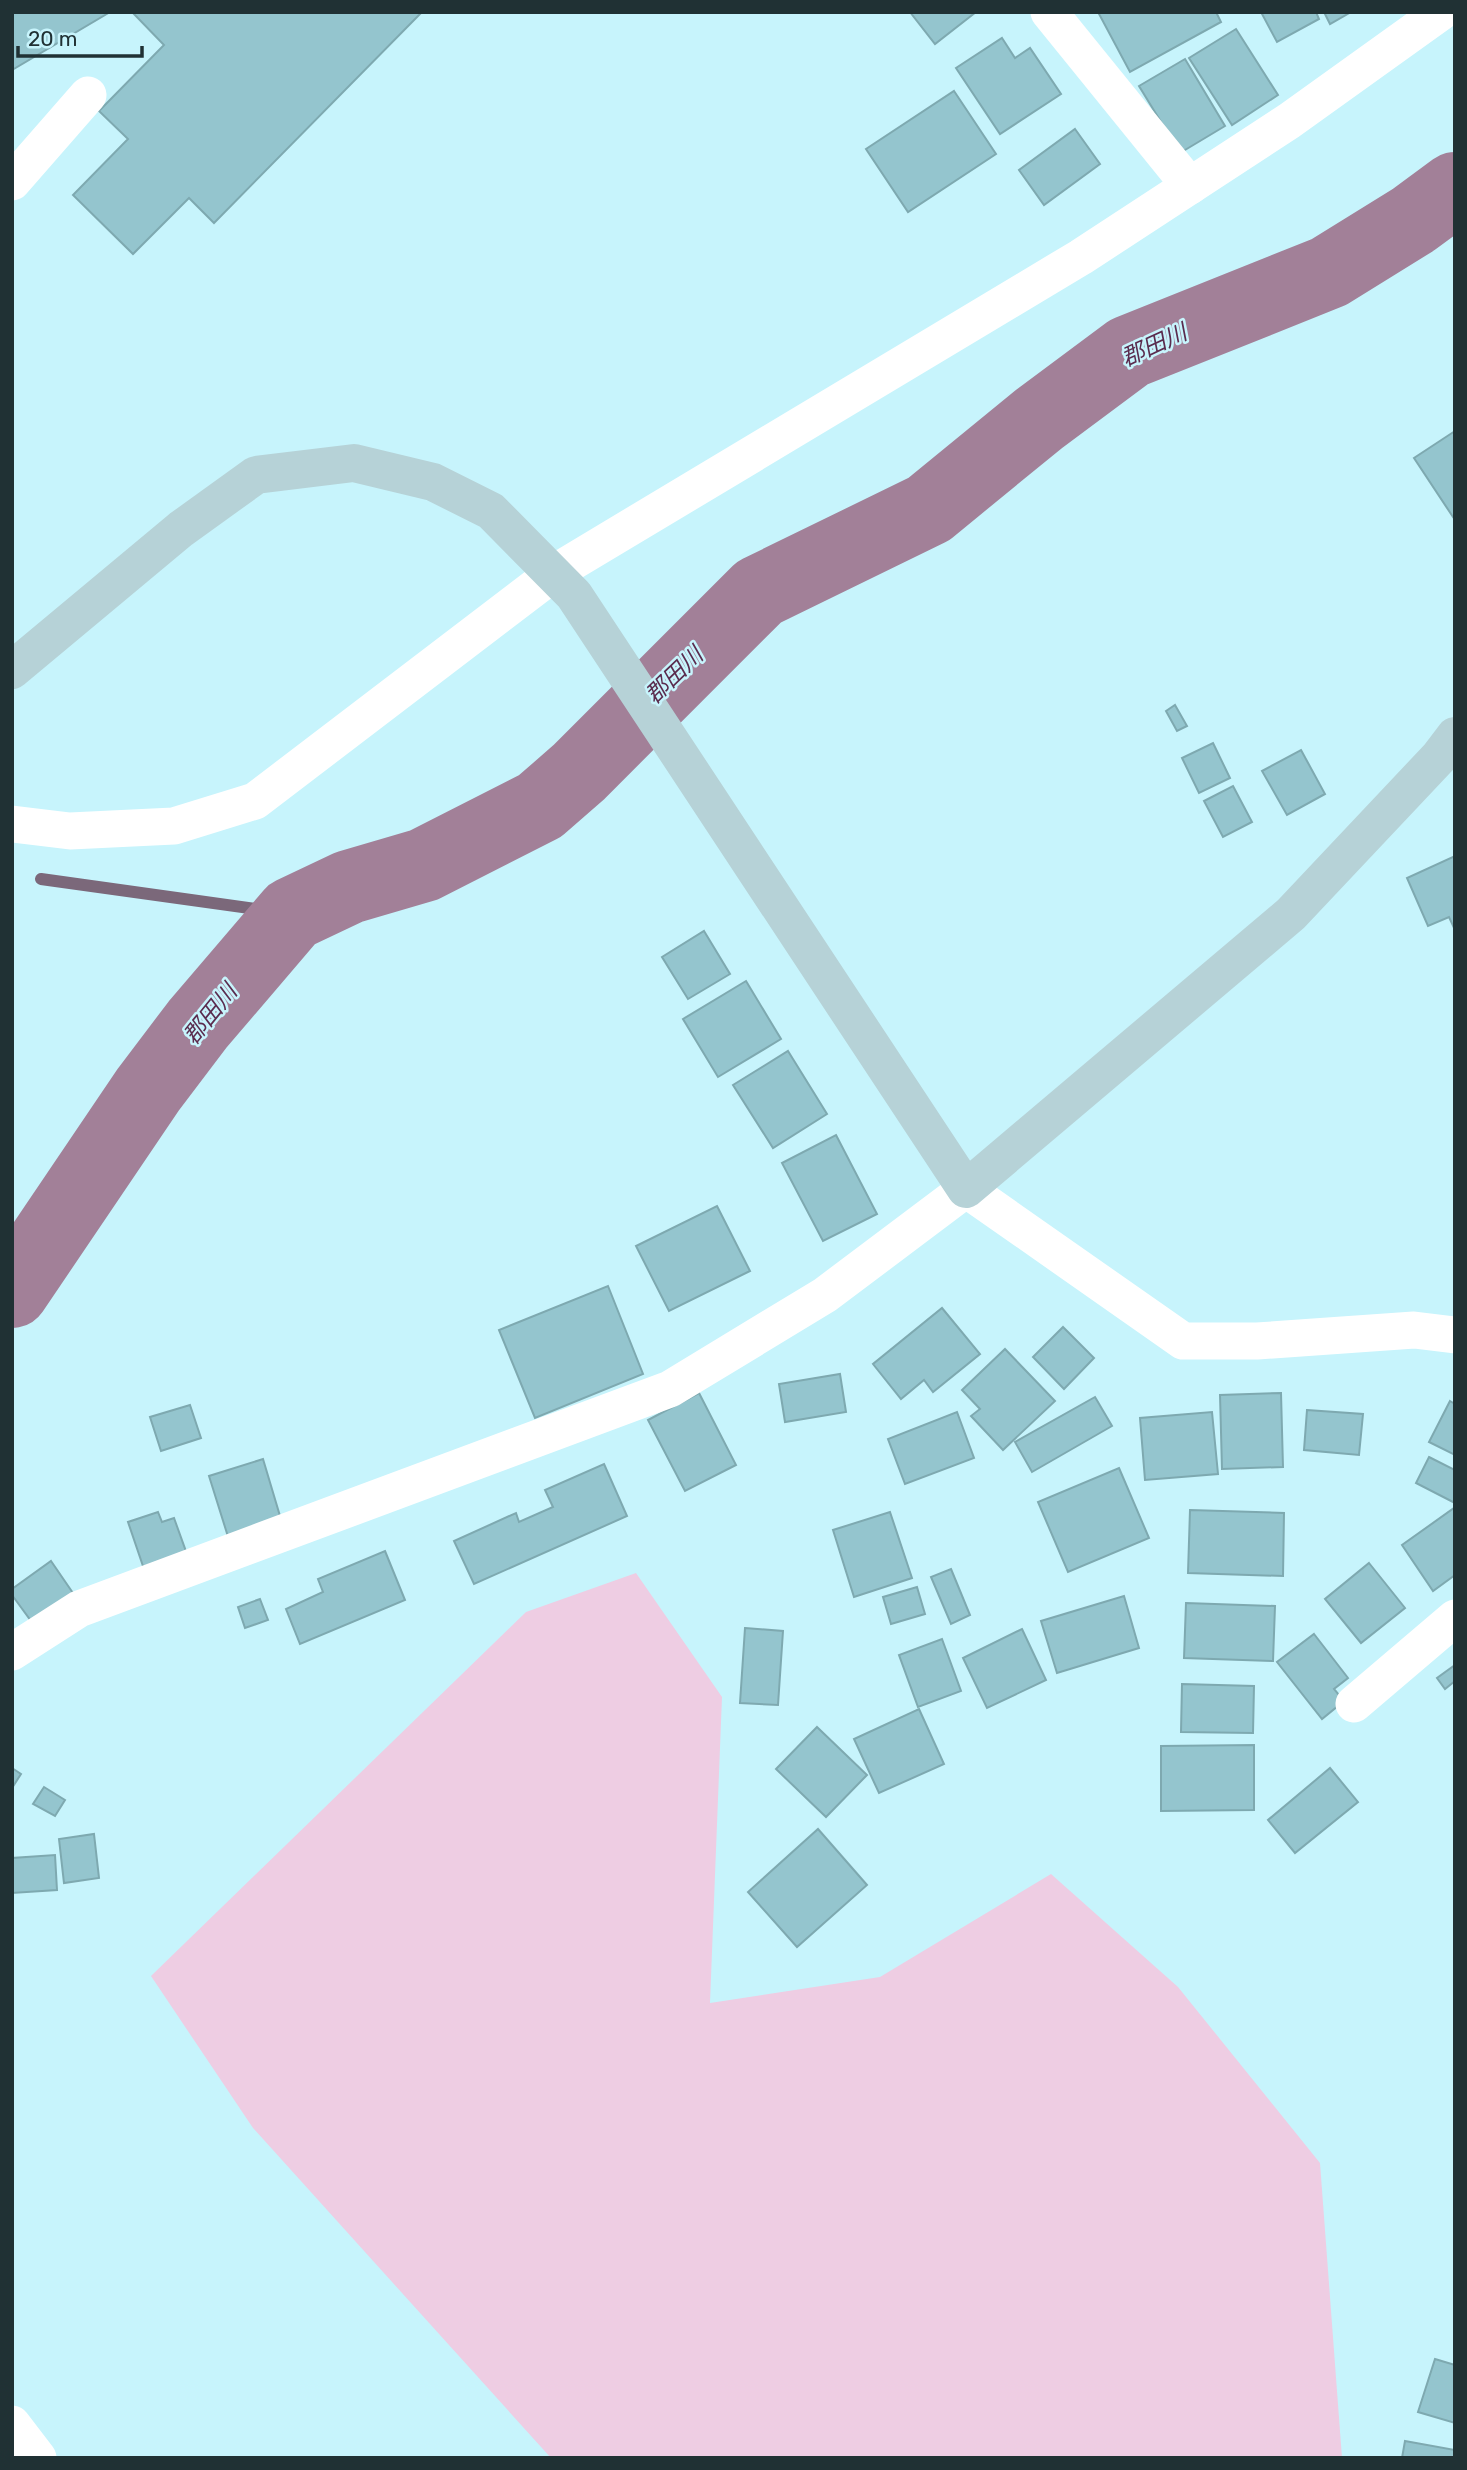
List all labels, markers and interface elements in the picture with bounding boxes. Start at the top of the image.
scale bar [18,14,142,58]
text: 20 m [28,26,77,51]
water label: 郡田川 [1117,316,1194,372]
water label: 郡田川 [639,639,711,709]
water label: 郡田川 [177,976,244,1050]

